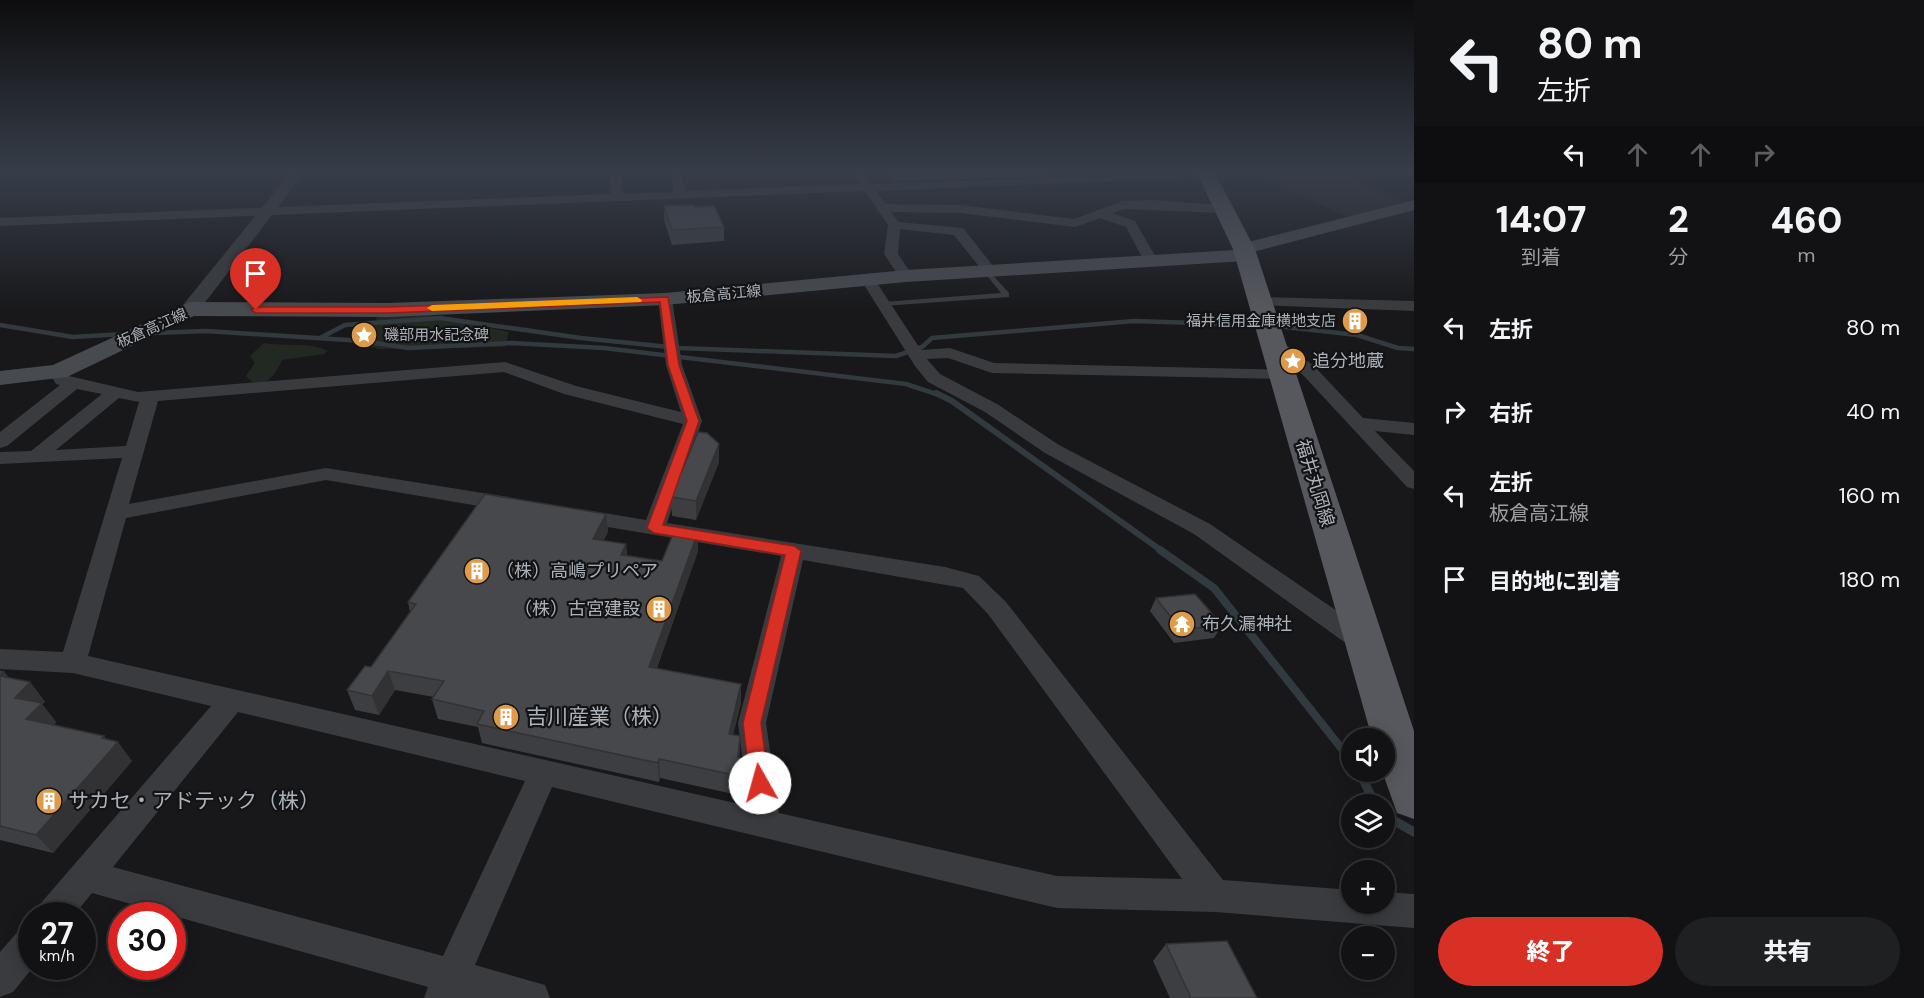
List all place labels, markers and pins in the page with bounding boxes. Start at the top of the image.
pin [230,248,281,310]
building icon: 福井信用金庫横地支店 [1340,306,1370,336]
place label: 福井信用金庫横地支店 [1186,311,1336,331]
place icon: 磯部用水記念碑 [349,320,379,350]
place label: 磯部用水記念碑 [384,325,489,345]
place icon: 追分地蔵 [1278,346,1308,376]
place label: 追分地蔵 [1312,349,1384,373]
building icon: （株）高嶋プリペア [462,556,492,586]
place label: （株）高嶋プリペア [496,559,658,583]
building icon: （株）古宮建設 [644,594,674,624]
place label: （株）古宮建設 [514,597,640,621]
temple icon: 布久漏神社 [1167,609,1197,639]
place label: 布久漏神社 [1202,612,1292,636]
building icon: 吉川産業（株） [491,702,521,732]
place label: 吉川産業（株） [526,703,673,731]
building icon: サカセ・アドテック（株） [34,786,64,816]
place label: サカセ・アドテック（株） [68,787,320,815]

